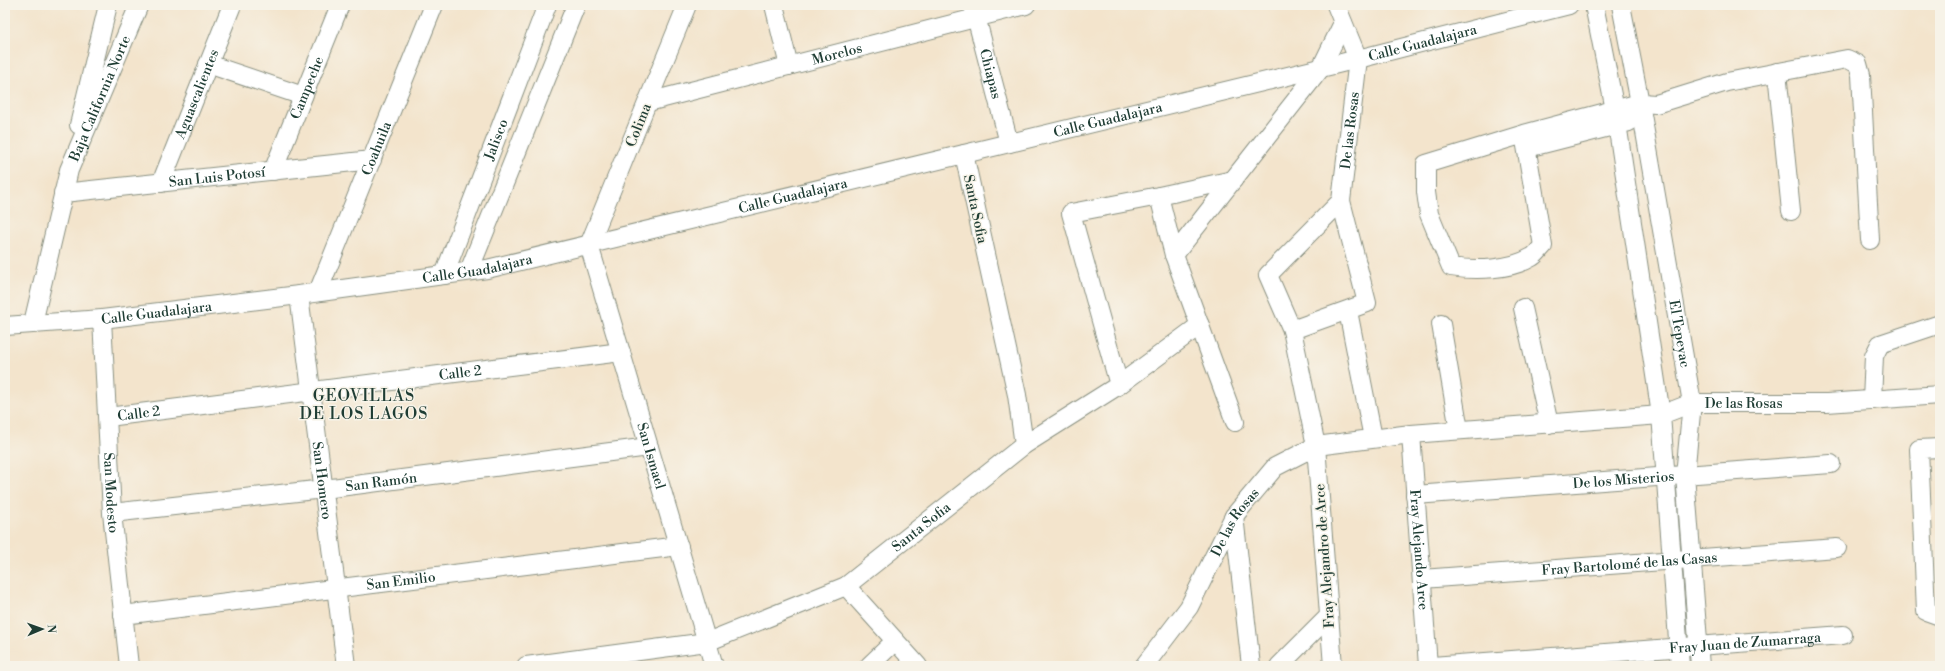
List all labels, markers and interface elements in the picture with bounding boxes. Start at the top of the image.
street label: Calle Guadalajara [1367,21,1480,66]
street label: Baja California Norte [65,33,135,165]
street label: Morelos [810,39,864,70]
street label: Aguascalientes [171,47,223,143]
street label: Chiapas [975,47,1005,101]
street label: Campeche [287,54,328,122]
street label: De las Rosas [1337,91,1364,170]
street label: Calle Guadalajara [1052,98,1165,142]
street label: Colima [622,100,656,150]
street label: Jalisco [480,117,513,164]
street label: Coahuila [358,118,396,178]
street label: San Luis Potosí [168,163,268,192]
street label: Santa Sofia [959,173,991,246]
street label: Calle Guadalajara [737,174,850,218]
street label: Calle Guadalajara [421,250,535,288]
street label: Calle Guadalajara [100,298,214,329]
street label: El Tepeyac [1664,299,1694,369]
street label: Calle 2 [438,362,483,385]
district label: GEOVILLAS DE LOS LAGOS [299,386,429,424]
street label: De las Rosas [1705,395,1783,413]
street label: Calle 2 [116,402,161,426]
street label: San Ismael [632,421,669,491]
street label: San Homero [308,441,335,521]
street label: San Modesto [99,452,122,534]
street label: De los Misterios [1572,468,1675,493]
street label: San Ramón [344,469,419,496]
street label: Fray Alejandro de Arce [1311,483,1339,629]
street label: De las Rosas [1207,485,1264,560]
street label: Fray Alejando Arce [1405,489,1432,611]
street label: Santa Sofia [888,498,955,556]
street label: Fray Bartolomé de las Casas [1541,549,1718,580]
street label: San Emilio [365,568,437,595]
north arrow [22,609,62,649]
text: N [44,624,58,634]
street label: Fray Juan de Zumarraga [1669,629,1823,658]

